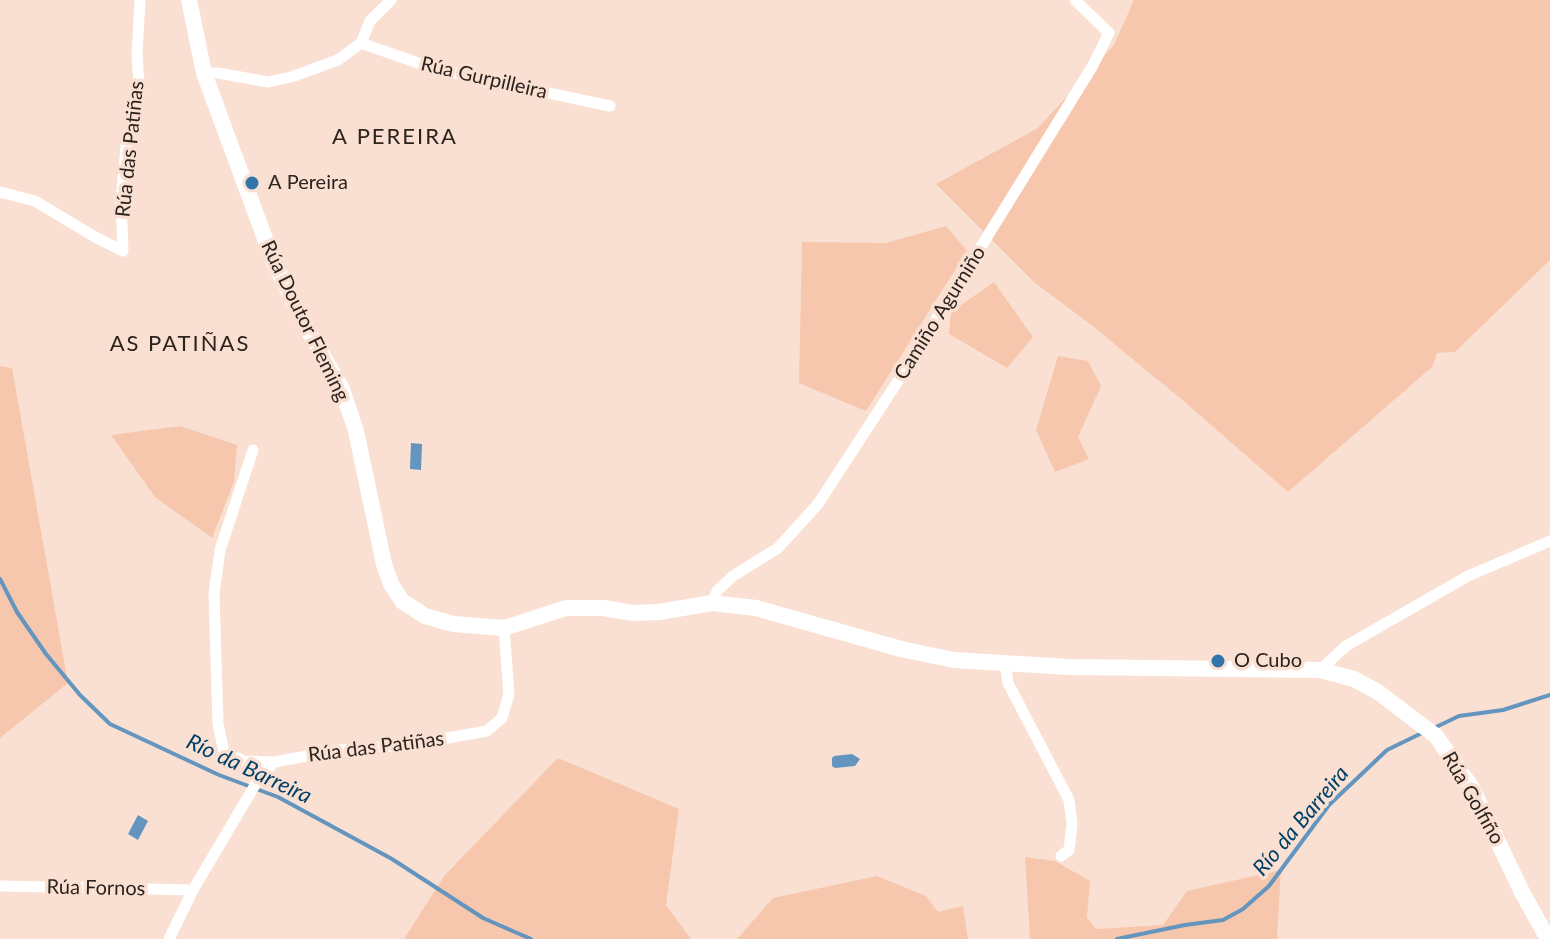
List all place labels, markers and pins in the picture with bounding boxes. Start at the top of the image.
place label: A Pereira [268,171,348,195]
marker: A Pereira [243,174,261,192]
place label: O Cubo [1234,649,1302,673]
marker: O Cubo [1209,652,1227,670]

